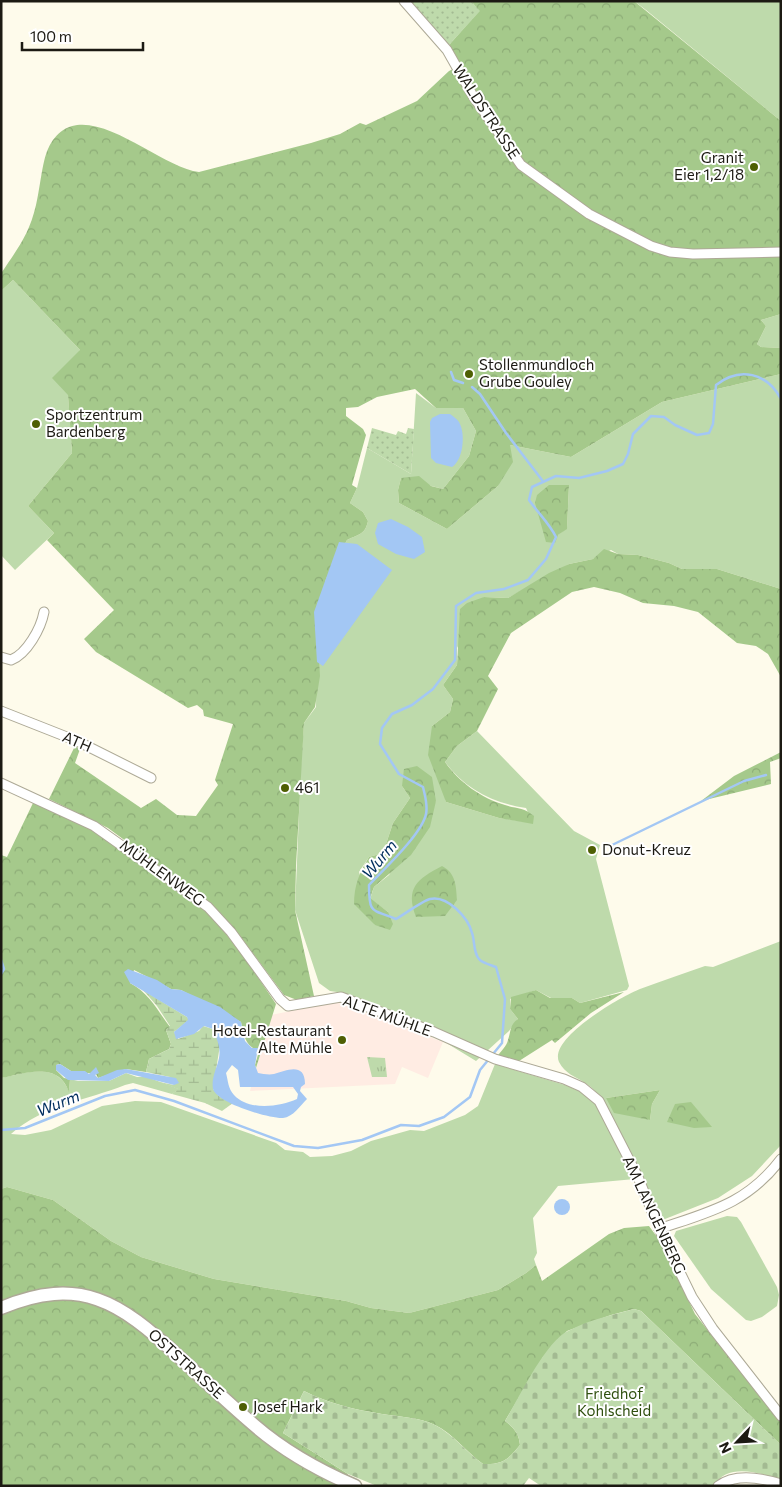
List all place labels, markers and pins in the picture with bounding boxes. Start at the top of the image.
place label: Granit Eier 1,2/18 [674,148,744,183]
marker: Granit Eier 1,2/18 [748,161,760,173]
place label: Stollenmundloch Grube Gouley [479,355,594,390]
marker: Stollenmundloch Grube Gouley [463,368,475,380]
place label: Sportzentrum Bardenberg [46,405,142,440]
marker: Sportzentrum Bardenberg [30,418,42,430]
place label: 461 [295,778,320,796]
marker: 461 [279,782,291,794]
place label: Donut-Kreuz [602,840,691,858]
marker: Donut-Kreuz [586,844,598,856]
place label: Hotel-Restaurant Alte Mühle [213,1021,332,1056]
marker: Hotel-Restaurant Alte Mühle [336,1034,348,1046]
place label: Josef Hark [253,1397,323,1415]
marker: Josef Hark [237,1401,249,1413]

